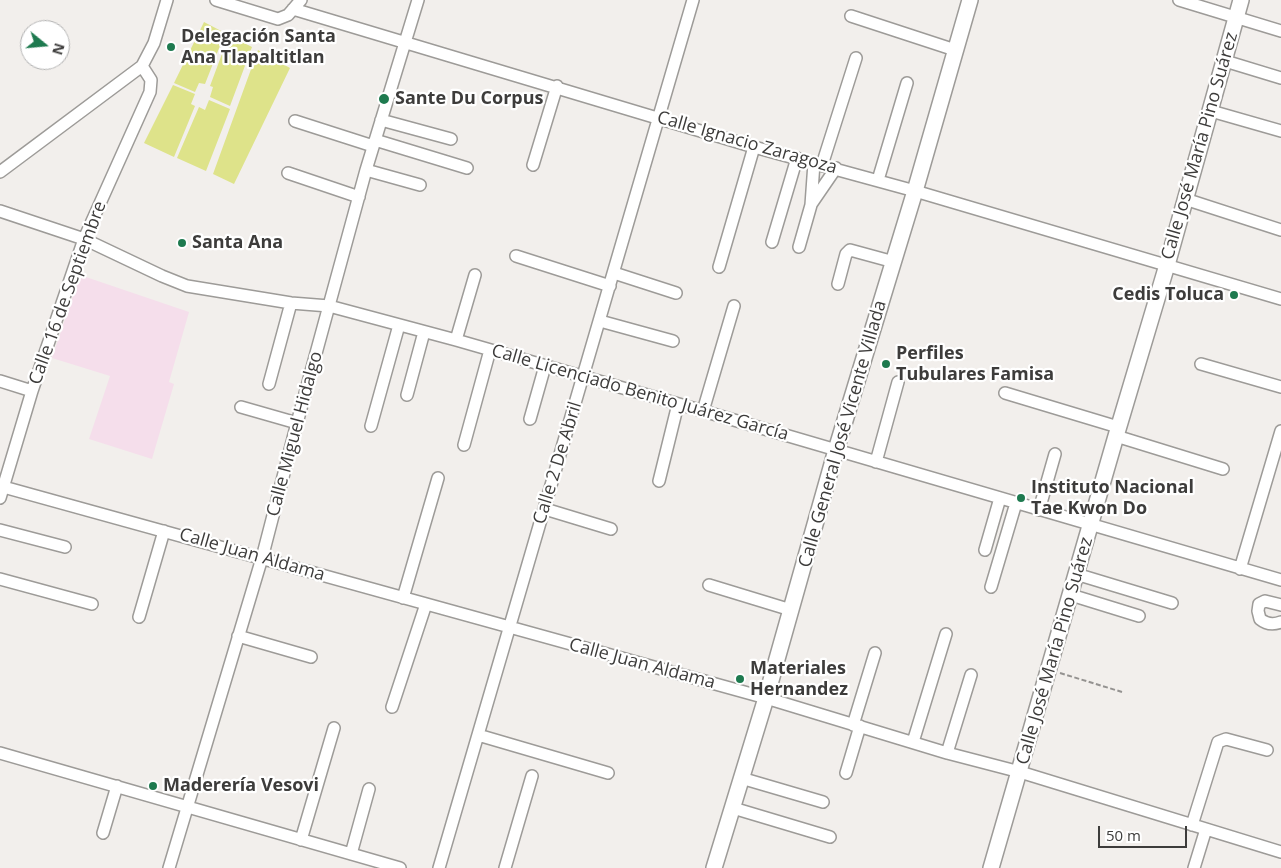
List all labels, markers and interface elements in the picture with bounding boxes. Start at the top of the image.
north arrow [20,20,70,70]
place label: Delegación Santa Ana Tlapaltitlan [181,26,336,68]
street label: Calle José María Pino Suárez [1157,30,1243,262]
text: N [48,41,70,57]
marker: Delegación Santa Ana Tlapaltitlan [165,41,177,53]
place label: Sante Du Corpus [395,88,544,110]
marker: Sante Du Corpus [377,92,391,106]
street label: Calle Ignacio Zaragoza [654,107,840,179]
street label: Calle 16 de Septiembre [25,198,111,388]
place label: Santa Ana [192,232,283,254]
marker: Santa Ana [176,237,188,249]
place label: Cedis Toluca [1112,284,1224,306]
marker: Cedis Toluca [1228,289,1240,301]
street label: Calle General José Vicente Villada [794,298,892,570]
street label: Calle Licenciado Benito Juárez García [489,340,791,446]
place label: Perfiles Tubulares Famisa [896,343,1054,386]
street label: Calle Miguel Hidalgo [263,349,327,519]
marker: Perfiles Tubulares Famisa [880,358,892,370]
street label: Calle 2 De Abril [529,399,587,527]
place label: Instituto Nacional Tae Kwon Do [1031,477,1194,520]
marker: Instituto Nacional Tae Kwon Do [1015,492,1027,504]
street label: Calle Juan Aldama [177,524,327,586]
street label: Calle José María Pino Suárez [1012,535,1098,767]
street label: Calle Juan Aldama [567,634,717,694]
place label: Materiales Hernandez [750,658,848,701]
marker: Materiales Hernandez [734,673,746,685]
place label: Maderería Vesovi [163,775,319,797]
marker: Maderería Vesovi [147,780,159,792]
scale bar [1101,816,1190,848]
text: 50 m [1106,825,1141,845]

